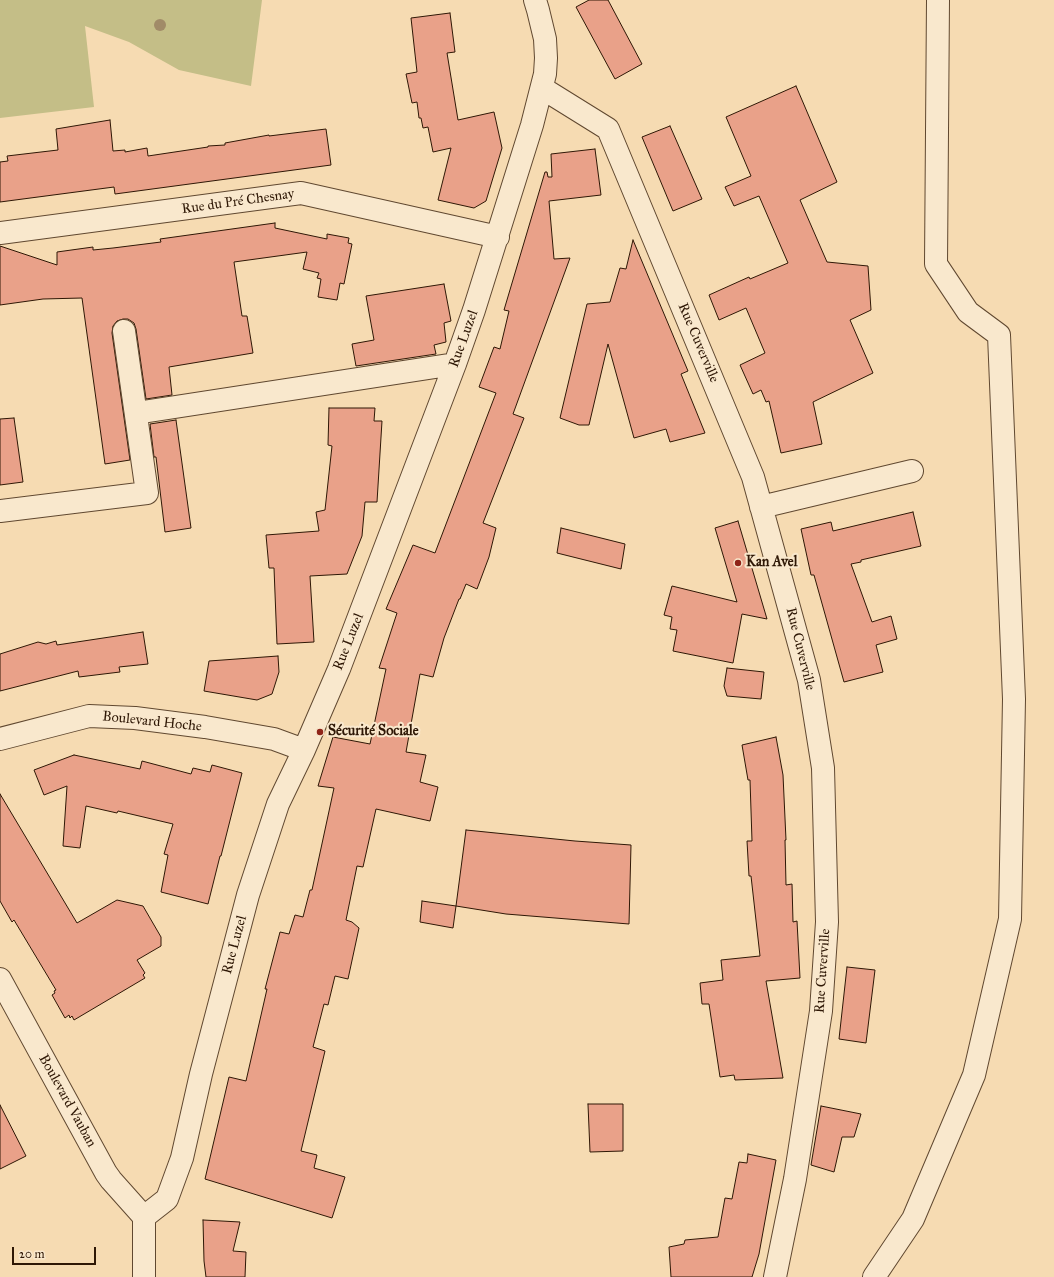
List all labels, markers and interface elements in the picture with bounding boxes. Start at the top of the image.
street label: Rue du Pré Chesnay [181,186,295,218]
street label: Rue Cuverville [674,301,722,385]
street label: Rue Luzel [446,308,482,370]
place label: Kan Avel [746,555,797,571]
marker: Kan Avel [733,558,743,568]
street label: Rue Cuverville [782,606,818,692]
street label: Rue Luzel [330,611,368,673]
street label: Boulevard Hoche [101,708,203,736]
place label: Sécurité Sociale [328,724,419,740]
marker: Sécurité Sociale [315,727,325,737]
street label: Rue Luzel [219,914,251,976]
street label: Rue Cuverville [812,928,834,1014]
street label: Boulevard Vauban [35,1052,99,1150]
scale bar [14,1239,98,1265]
text: 20 m [19,1247,45,1261]

